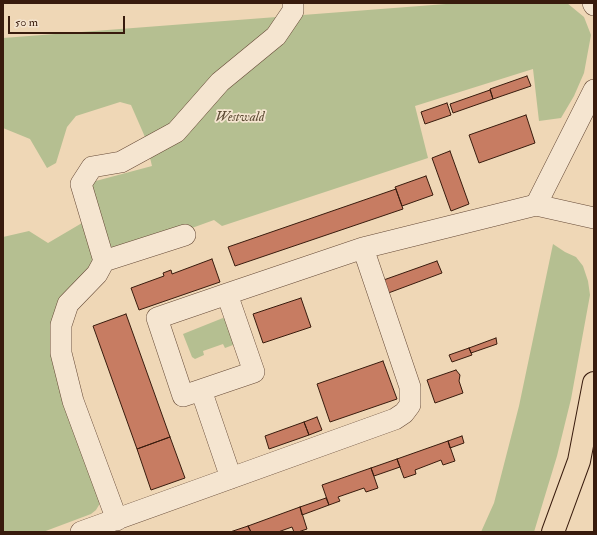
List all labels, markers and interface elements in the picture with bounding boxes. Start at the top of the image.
scale bar [10,8,127,34]
text: 50 m [15,15,38,30]
park label: Westwald [216,110,264,126]

